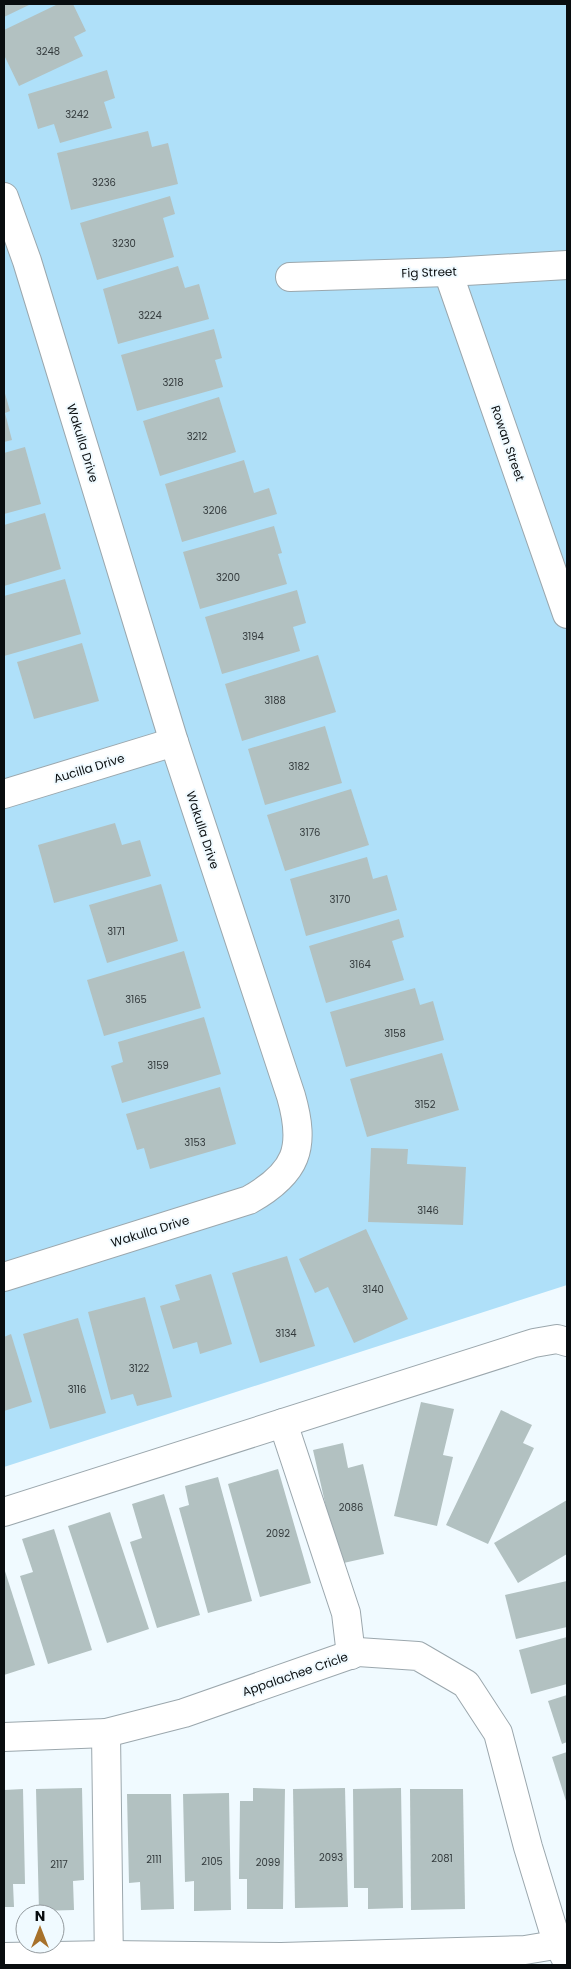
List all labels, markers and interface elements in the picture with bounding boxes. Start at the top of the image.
house number: 3248 [36,44,60,59]
house number: 3242 [65,107,89,122]
house number: 3236 [92,175,116,190]
house number: 3230 [112,236,136,251]
street label: Fig Street [401,263,457,281]
house number: 3224 [138,308,162,323]
house number: 3218 [162,375,184,390]
street label: Wakulla Drive [63,402,103,484]
street label: Rowan Street [487,403,529,483]
house number: 3212 [187,429,208,444]
house number: 3206 [203,503,227,518]
house number: 3200 [216,570,240,585]
house number: 3194 [242,629,264,644]
house number: 3188 [264,693,286,708]
street label: Aucilla Drive [51,749,127,787]
house number: 3182 [288,759,310,774]
street label: Wakulla Drive [182,789,224,871]
house number: 3176 [300,825,320,840]
house number: 3170 [330,892,350,907]
house number: 3171 [107,924,125,939]
house number: 3164 [349,957,371,972]
house number: 3165 [125,992,147,1007]
house number: 3158 [384,1026,406,1041]
house number: 3159 [147,1058,169,1073]
house number: 3152 [414,1097,436,1112]
house number: 3153 [184,1135,206,1150]
house number: 3146 [417,1203,439,1218]
street label: Wakulla Drive [109,1211,191,1251]
house number: 3140 [362,1282,384,1297]
house number: 3134 [275,1326,297,1341]
house number: 3122 [129,1361,150,1376]
house number: 3116 [68,1382,86,1397]
house number: 2086 [339,1500,363,1515]
house number: 2092 [266,1526,290,1541]
street label: Appalachee Cricle [240,1648,350,1700]
house number: 2093 [319,1850,343,1865]
house number: 2081 [431,1851,453,1866]
house number: 2111 [146,1852,162,1867]
house number: 2105 [201,1854,223,1869]
house number: 2099 [256,1855,280,1870]
house number: 2117 [50,1857,68,1872]
north arrow [15,1904,65,1954]
text: N [35,1906,45,1926]

